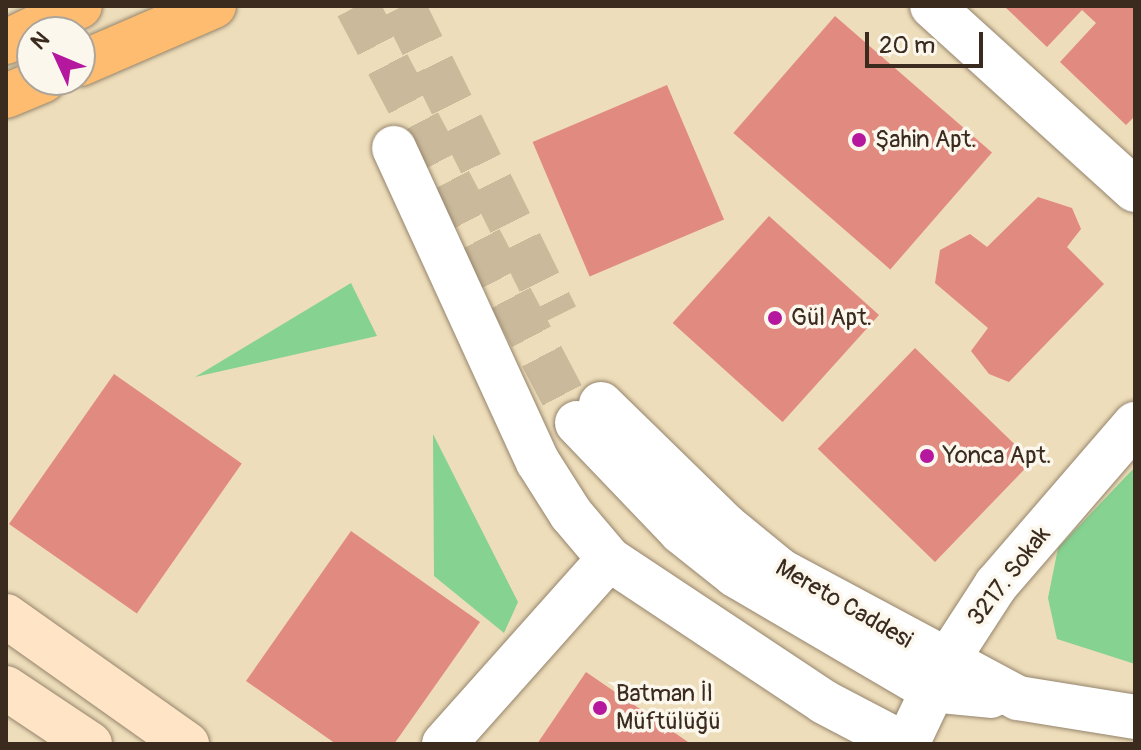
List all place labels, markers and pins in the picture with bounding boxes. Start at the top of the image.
place label: Şahin Apt. [875,126,977,154]
marker: Şahin Apt. [850,131,868,149]
place label: Gül Apt. [791,304,872,332]
marker: Gül Apt. [766,309,784,327]
place label: Yonca Apt. [943,442,1051,470]
marker: Yonca Apt. [918,447,936,465]
place label: Batman İl Müftülüğü [616,680,721,736]
marker: Batman İl Müftülüğü [591,699,609,717]

